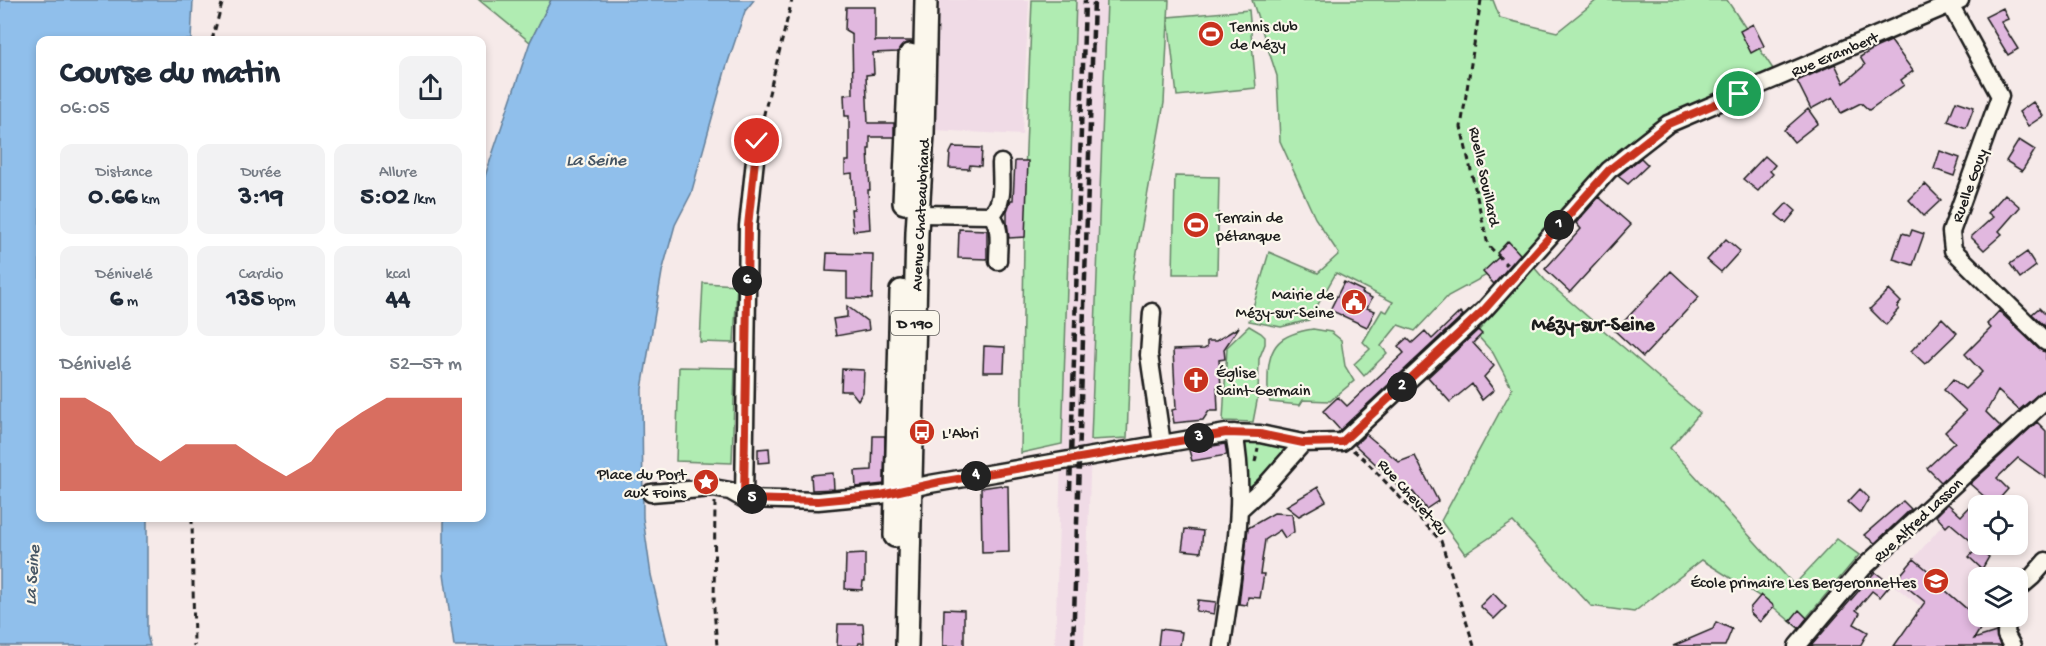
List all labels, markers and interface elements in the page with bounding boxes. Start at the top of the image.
sports icon: Tennis club de Mézy [1196,19,1226,49]
place label: Tennis club de Mézy [1229,19,1298,56]
street label: Rue Erambert [1789,29,1883,83]
text: Course du matin [60,56,280,94]
button: share [399,56,462,119]
pin [1713,68,1764,119]
icon: arrive [1722,77,1755,110]
text: 06:05 [60,98,110,121]
pin [731,115,782,166]
icon: check [740,124,773,157]
street label: Ruelle Souillard [1463,125,1503,230]
street label: Avenue Chateaubriand [909,137,936,292]
street label: Ruelle Gouy [1949,147,1993,226]
water label: La Seine [566,151,627,172]
text: Distance [96,164,152,183]
text: Durée [241,164,281,183]
text: Allure [379,164,417,183]
text: 0.66 [88,183,138,214]
text: 3:19 [238,183,284,214]
text: 5:02 [360,183,410,214]
text: km [138,191,160,210]
text: /km [410,191,436,210]
sports icon: Terrain de pétanque [1181,210,1211,240]
place label: Terrain de pétanque [1215,210,1284,247]
pin: 1 [1544,210,1574,240]
text: 1 [1556,215,1562,234]
text: Dénivelé [96,266,152,285]
text: Cardio [239,266,283,285]
text: kcal [386,266,410,285]
pin: 6 [732,266,762,296]
text: 6 [743,271,751,290]
text: 6 [110,285,123,316]
text: 135 [226,285,264,316]
text: 44 [386,285,410,316]
place label: Mairie de Mézy-sur-Seine [1236,287,1335,324]
public building icon: Mairie de Mézy-sur-Seine [1339,287,1369,317]
text: m [123,293,138,312]
text: bpm [264,293,296,312]
road number: D 190 [891,311,939,335]
district label: Mézy-sur-Seine [1531,315,1655,338]
text: Dénivelé [60,354,131,377]
text: 52–57 m [390,354,462,377]
church icon: Église Saint-Germain [1181,365,1211,395]
place label: Église Saint-Germain [1216,365,1311,402]
pin: 2 [1387,372,1417,402]
text: 2 [1398,377,1406,396]
bus stop icon: L'Abri [907,417,937,447]
pin: 3 [1184,423,1214,453]
place label: L'Abri [942,426,979,445]
text: 3 [1195,428,1203,447]
street label: Rue Chevet-Ru [1372,456,1451,541]
pin: 4 [961,461,991,491]
text: 4 [972,466,980,485]
place label: Place du Port aux Foins [596,467,687,504]
place icon: Place du Port aux Foins [691,467,721,497]
street label: Rue Alfred Lasson [1871,475,1968,568]
pin: 5 [737,484,767,514]
text: 5 [748,489,756,508]
map controls [1968,495,2028,627]
button: locate [1968,495,2028,555]
water label: La Seine [21,544,46,606]
school or university icon: École primaire Les Bergeronnettes [1921,566,1951,596]
button: layers [1968,567,2028,627]
place label: École primaire Les Bergeronnettes [1690,575,1917,594]

